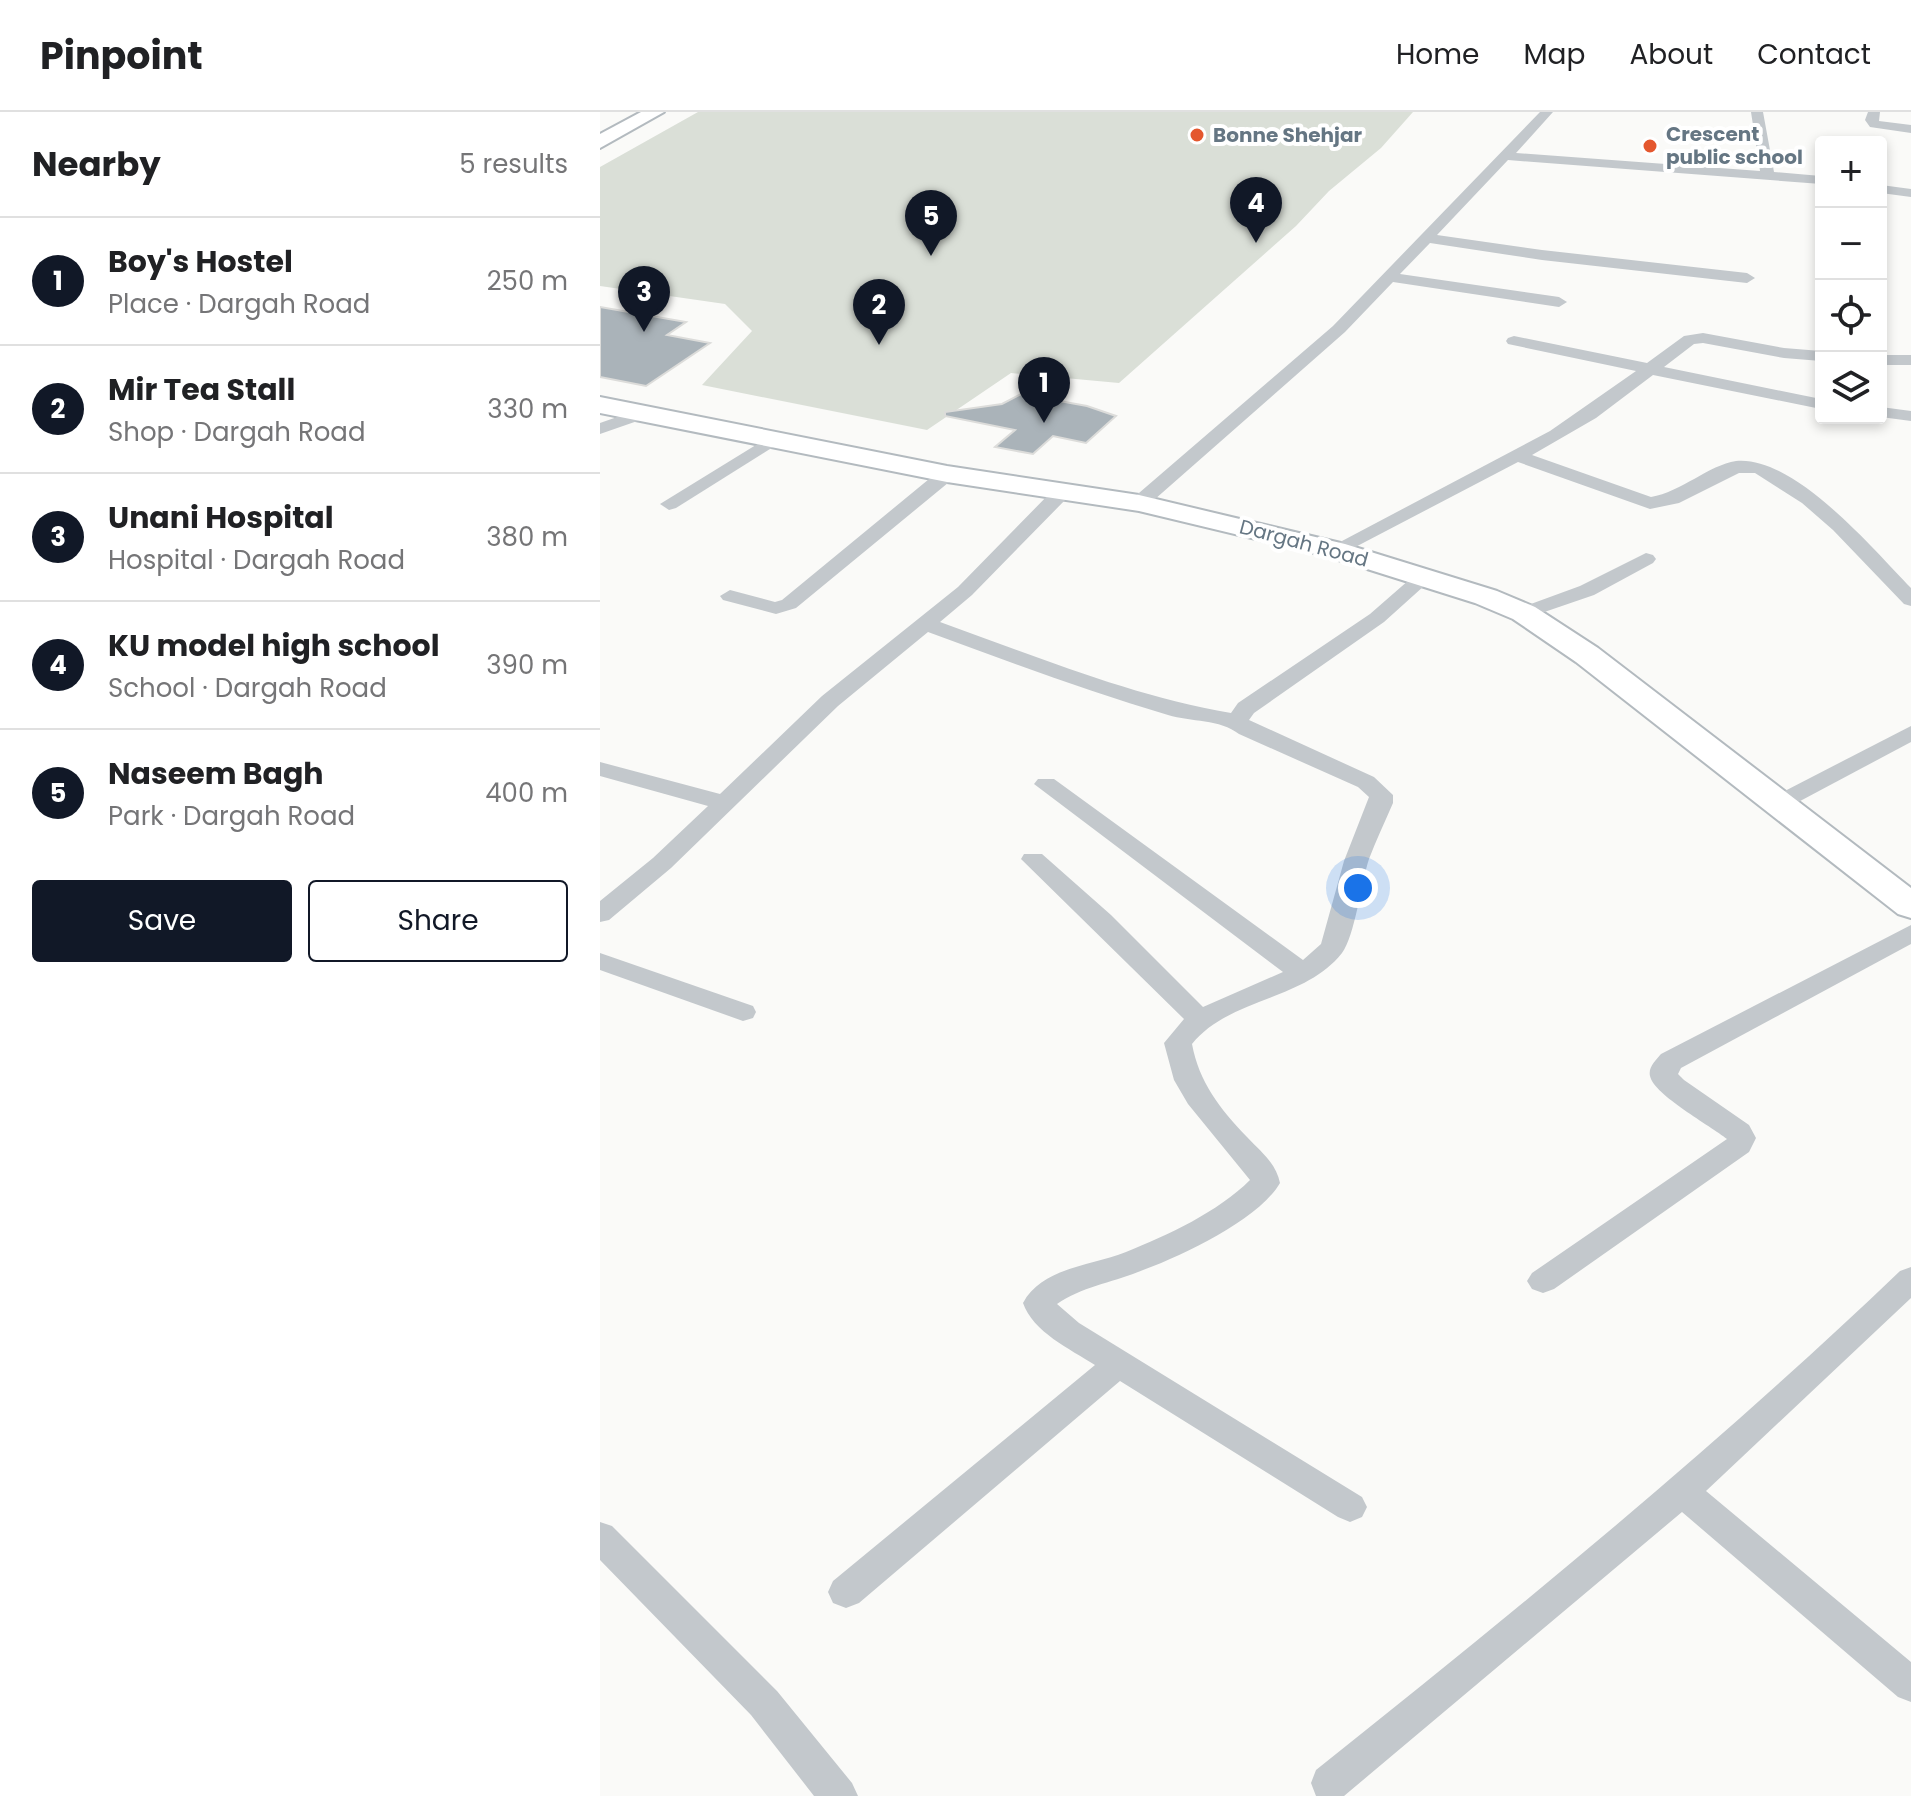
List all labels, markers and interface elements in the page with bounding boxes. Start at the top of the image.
text: Pinpoint [40,29,203,82]
text: Home [1396,35,1479,74]
text: Map [1523,35,1585,74]
text: About [1629,35,1713,74]
text: Contact [1757,35,1871,74]
place label: Crescent public school [1666,120,1803,171]
place label: Bonne Shehjar [1213,121,1362,149]
marker: Bonne Shehjar [1188,126,1206,144]
map controls [1815,136,1887,424]
button: + [1815,136,1887,208]
marker: Crescent public school [1641,137,1659,155]
text: Nearby [32,140,161,188]
text: 5 results [459,146,568,182]
pin: 4 [1230,177,1282,243]
pin: 5 [905,190,957,256]
button: − [1815,208,1887,280]
text: Boy's Hostel [108,240,293,283]
text: 1 [53,263,63,299]
text: 250 m [487,263,568,299]
pin: 3 [618,266,670,332]
pin: 2 [853,279,905,345]
button: locate [1815,280,1887,352]
text: Place · Dargah Road [108,286,370,322]
button: layers [1815,352,1887,424]
pin: 1 [1018,357,1070,423]
text: Mir Tea Stall [108,368,295,411]
text: 2 [51,391,65,427]
text: 330 m [487,391,568,427]
text: Shop · Dargah Road [108,414,366,450]
text: Unani Hospital [108,496,334,539]
street label: Dargah Road [1236,512,1372,574]
text: 3 [50,519,66,555]
text: 380 m [486,519,568,555]
text: Hospital · Dargah Road [108,542,405,578]
text: KU model high school [108,624,440,667]
text: 4 [49,647,67,683]
text: 390 m [486,647,568,683]
text: School · Dargah Road [108,670,387,706]
text: Naseem Bagh [108,752,324,795]
text: 5 [50,775,66,811]
text: 400 m [485,775,568,811]
text: Park · Dargah Road [108,798,355,834]
your location [1338,868,1378,908]
button: Save [32,880,292,962]
button: Share [308,880,568,962]

